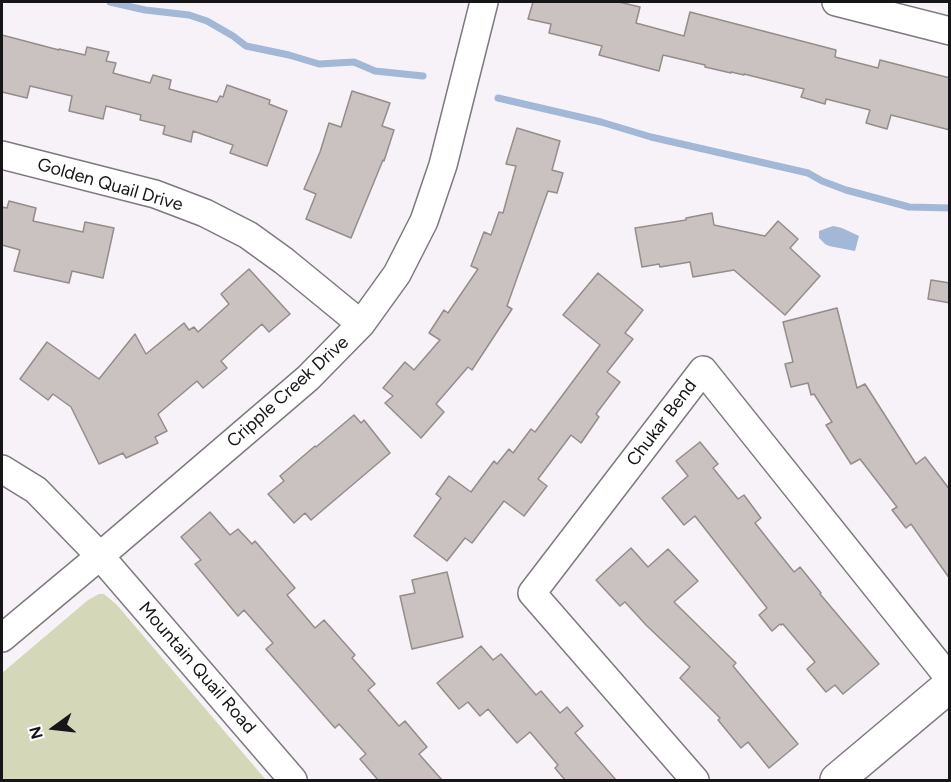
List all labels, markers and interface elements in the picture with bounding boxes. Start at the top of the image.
street label: Golden Quail Drive [35,154,185,216]
street label: Cripple Creek Drive [223,332,353,452]
street label: Chukar Bend [622,375,702,471]
street label: Mountain Quail Road [134,598,260,738]
north arrow [24,698,84,758]
text: N [25,724,47,741]

